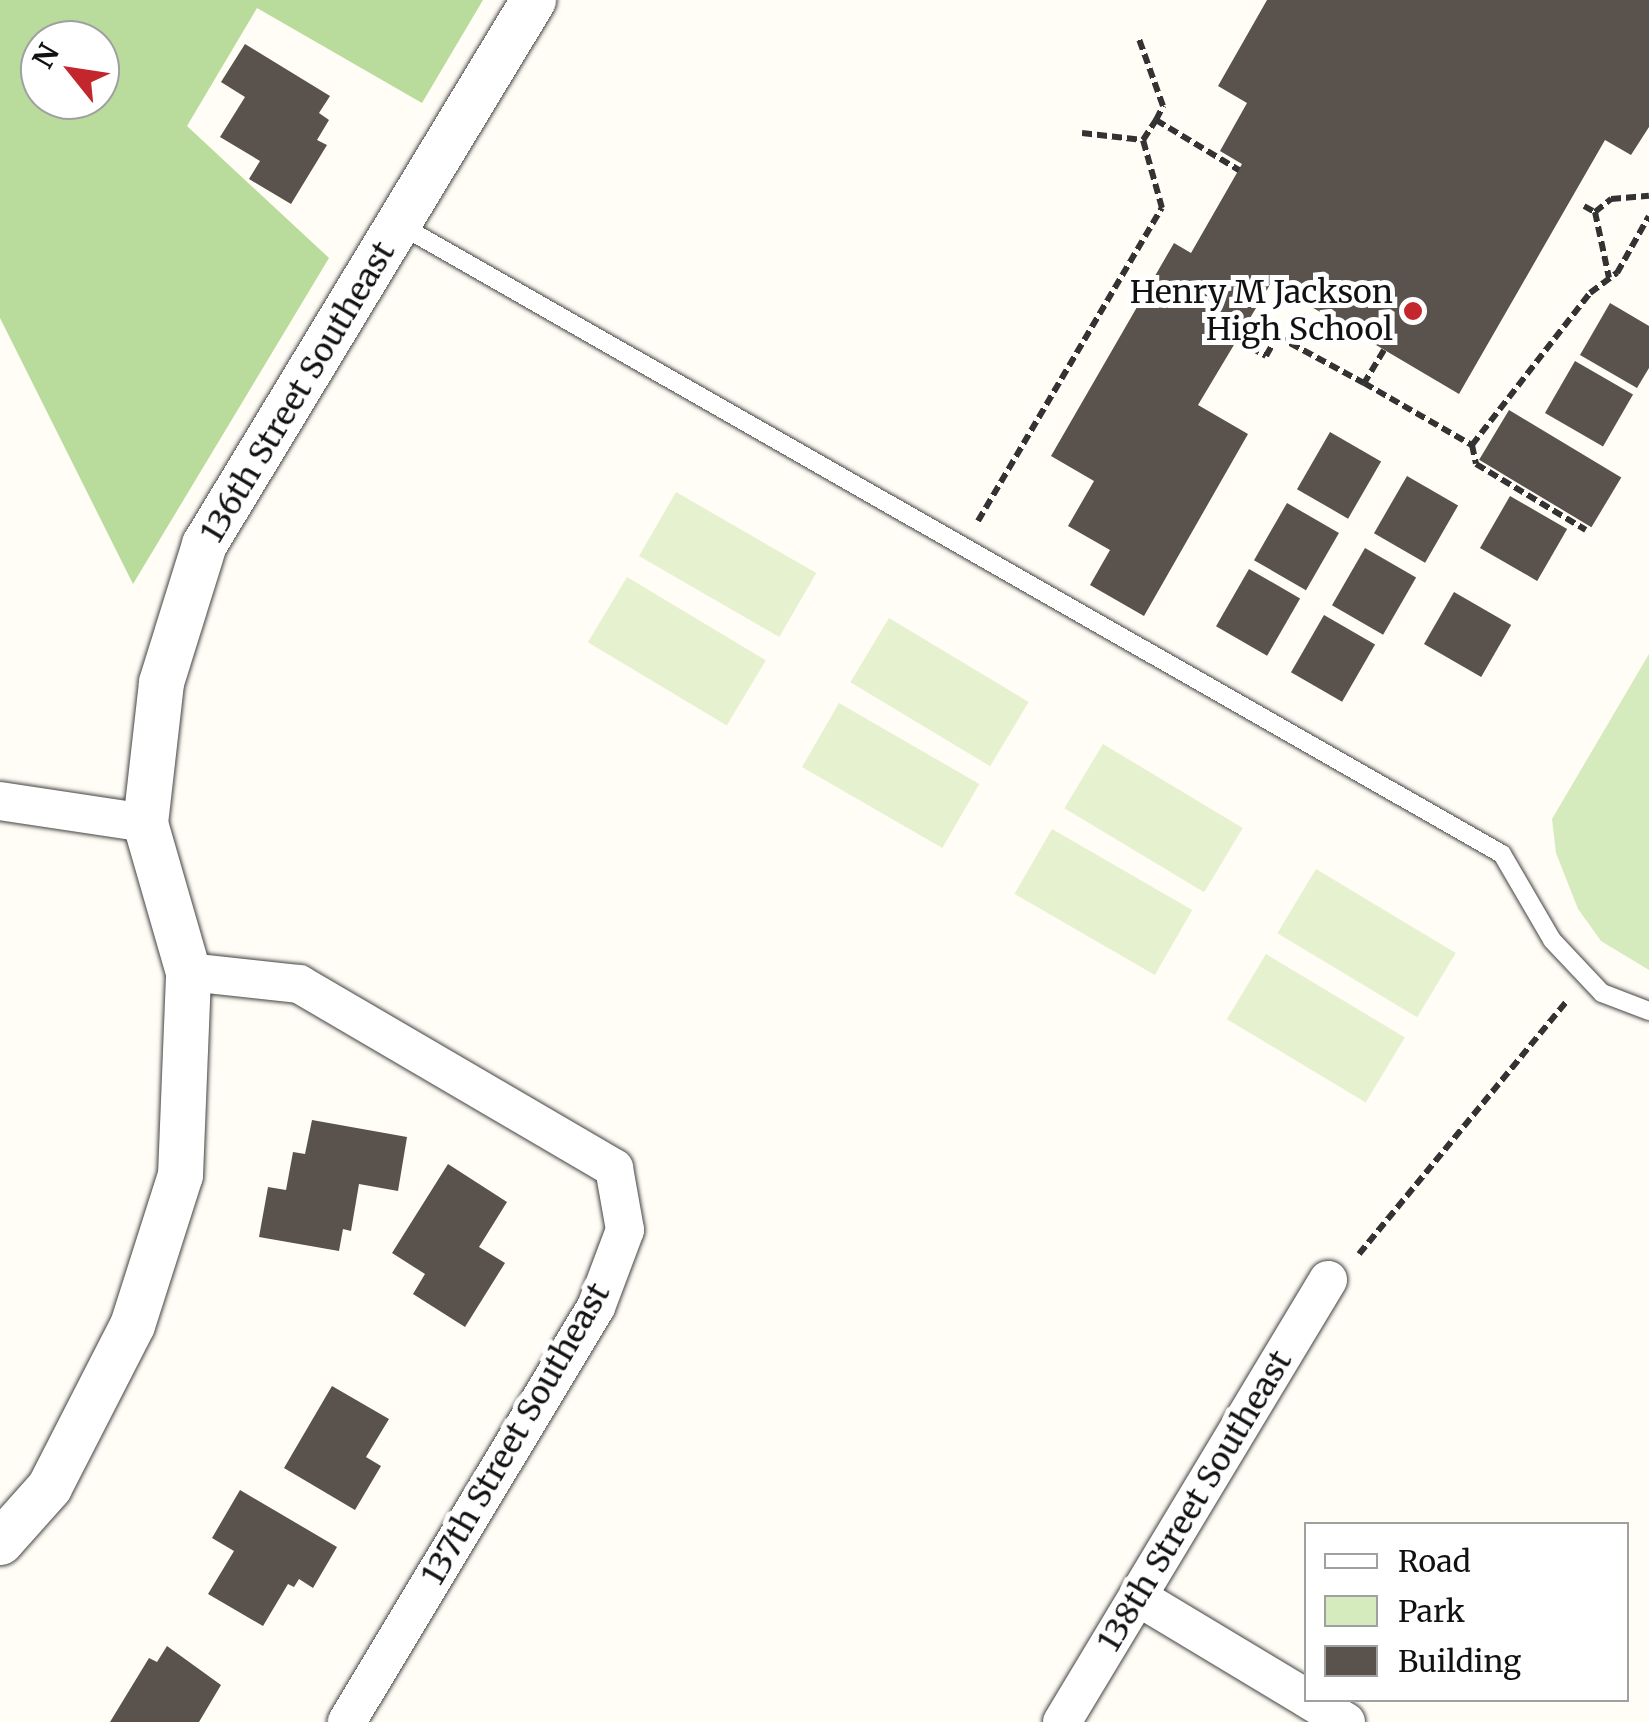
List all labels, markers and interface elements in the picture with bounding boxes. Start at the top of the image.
north arrow [20,20,120,120]
text: N [25,37,67,75]
street label: 136th Street Southeast [193,235,403,549]
place label: Henry M Jackson High School [1130,274,1393,349]
marker: Henry M Jackson High School [1402,300,1424,322]
street label: 137th Street Southeast [414,1276,618,1592]
street label: 138th Street Southeast [1090,1344,1300,1658]
legend [1304,1522,1629,1702]
text: Road [1398,1542,1471,1580]
text: Park [1398,1592,1465,1630]
text: Building [1398,1642,1521,1680]

